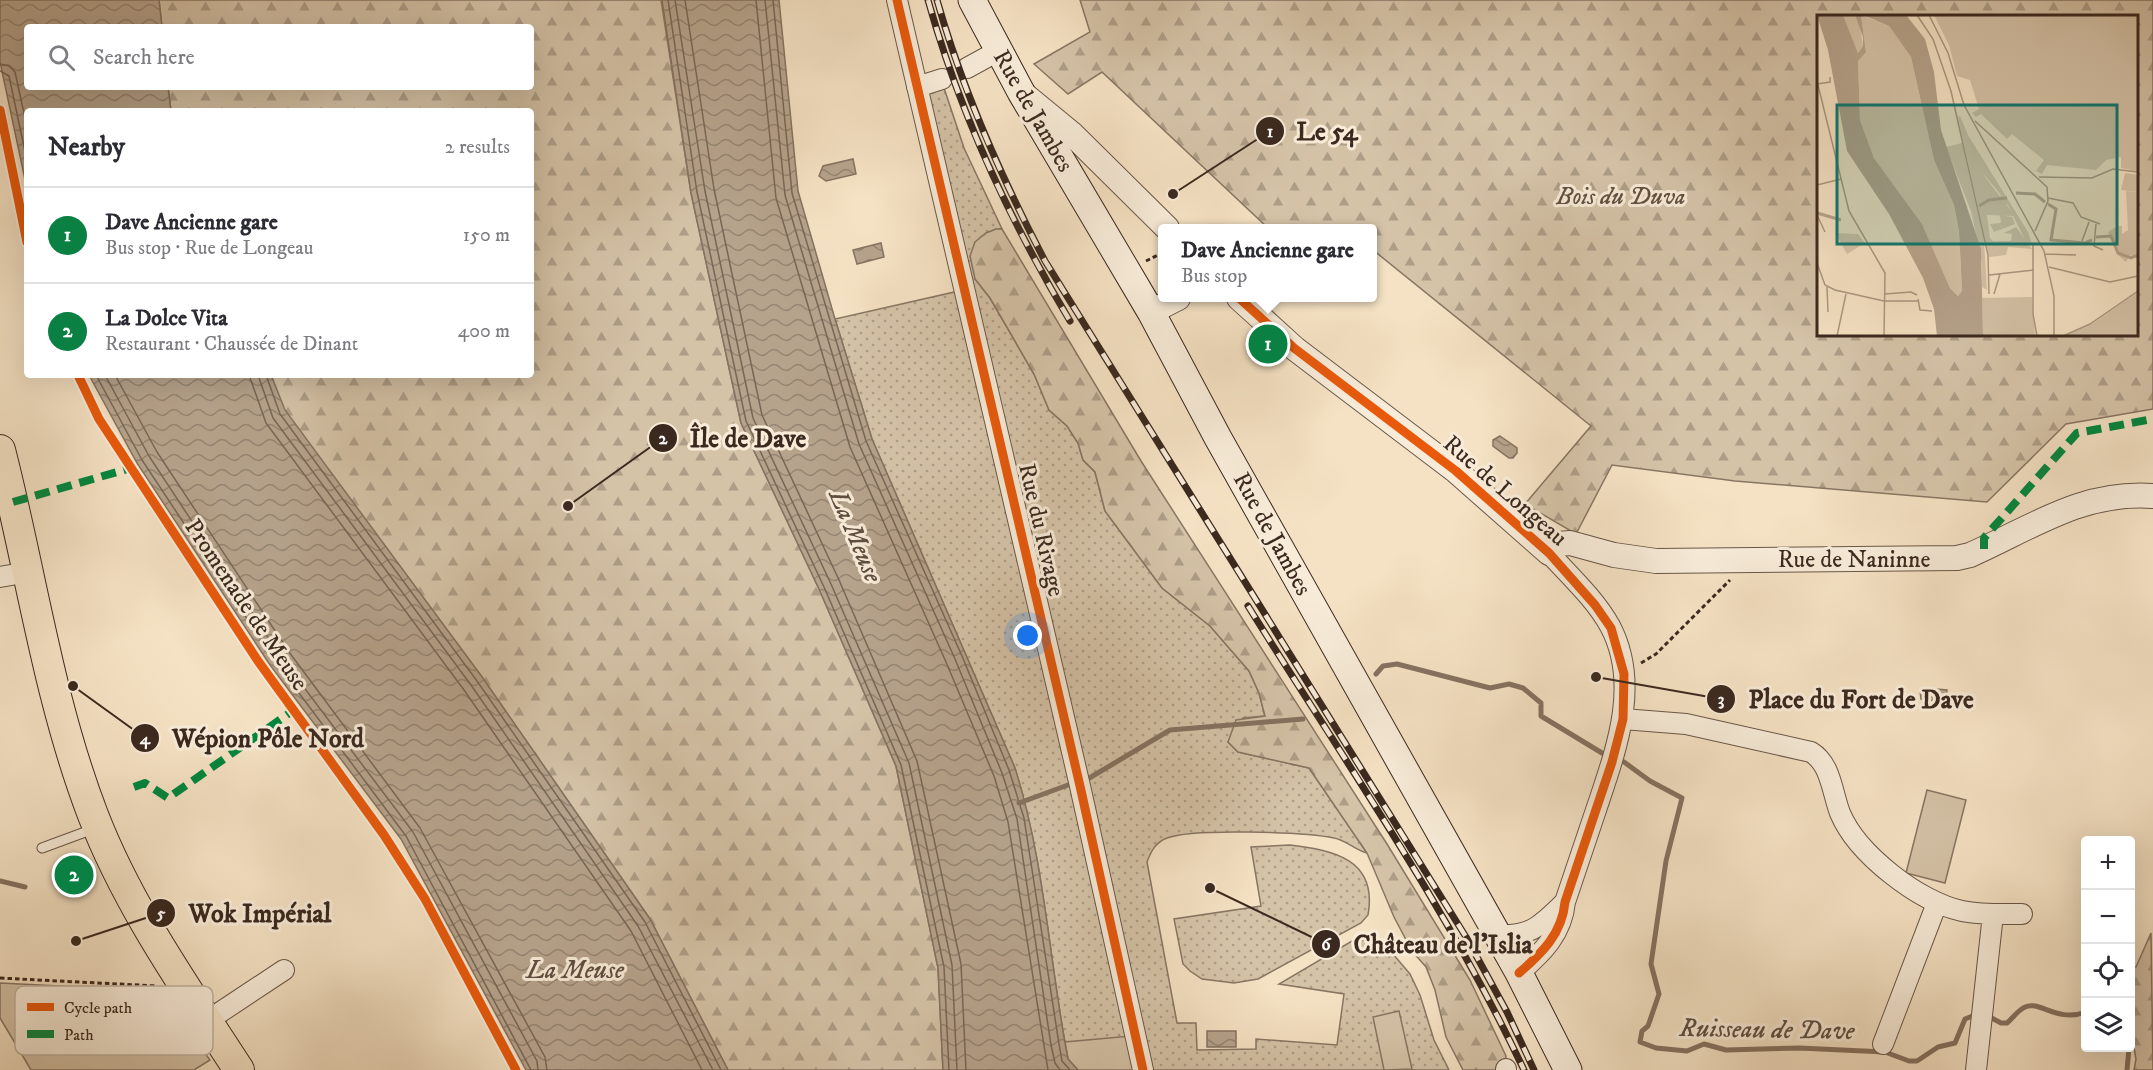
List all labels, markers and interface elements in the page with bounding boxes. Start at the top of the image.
inset map [1817,15,2138,336]
search box [24,24,534,90]
icon: search [45,41,78,74]
text: Search here [93,44,195,71]
street label: Rue de Jambes [986,45,1080,177]
callout: Le 54 [1255,109,1370,153]
text: Le 54 [1296,116,1359,149]
text: 1 [1267,121,1274,143]
text: Nearby [48,131,125,164]
text: 2 results [445,135,510,160]
park label: Bois du Duva [1556,182,1685,212]
text: Dave Ancienne gare [105,209,278,236]
text: 1 [64,223,71,248]
text: 150 m [463,223,510,248]
popup [1158,224,1377,302]
text: Bus stop · Rue de Longeau [105,236,313,261]
text: Dave Ancienne gare [1181,237,1354,264]
text: Bus stop [1181,264,1247,289]
text: La Dolce Vita [105,305,228,332]
text: 2 [63,319,72,344]
text: 400 m [458,319,510,344]
pin: 1 [1248,322,1288,366]
text: Restaurant · Chaussée de Dinant [105,332,358,357]
callout: Île de Dave [648,416,818,460]
text: Île de Dave [690,422,807,456]
text: 2 [659,428,669,450]
street label: Rue de Longeau [1437,429,1573,553]
street label: Rue du Rivage [1011,460,1071,600]
street label: Rue de Jambes [1226,467,1318,601]
water label: La Meuse [820,483,890,588]
street label: Promenade de Meuse [178,514,314,696]
street label: Rue de Naninne [1778,545,1930,575]
your location [1013,621,1042,650]
callout: Place du Fort de Dave [1706,677,1985,721]
text: Place du Fort de Dave [1748,684,1974,717]
text: 3 [1718,689,1725,711]
callout: Wépion Pôle Nord [130,716,376,760]
text: Wépion Pôle Nord [171,723,365,756]
text: 4 [139,728,151,750]
map controls [2081,836,2135,1052]
button: + [2081,836,2135,890]
pin: 2 [54,852,94,898]
button: − [2081,890,2135,944]
callout: Wok Impérial [146,891,343,935]
text: Wok Impérial [188,898,333,931]
text: 5 [156,903,166,925]
callout: Château de l'Islia [1311,922,1544,966]
text: Château de l'Islia [1354,929,1533,962]
text: 6 [1321,934,1332,956]
button: locate [2081,944,2135,998]
water label: La Meuse [524,954,625,987]
legend [15,986,213,1055]
text: Cycle path [64,998,133,1018]
button: layers [2081,998,2135,1052]
water label: Ruisseau de Dave [1678,1012,1856,1048]
text: Path [64,1025,94,1045]

